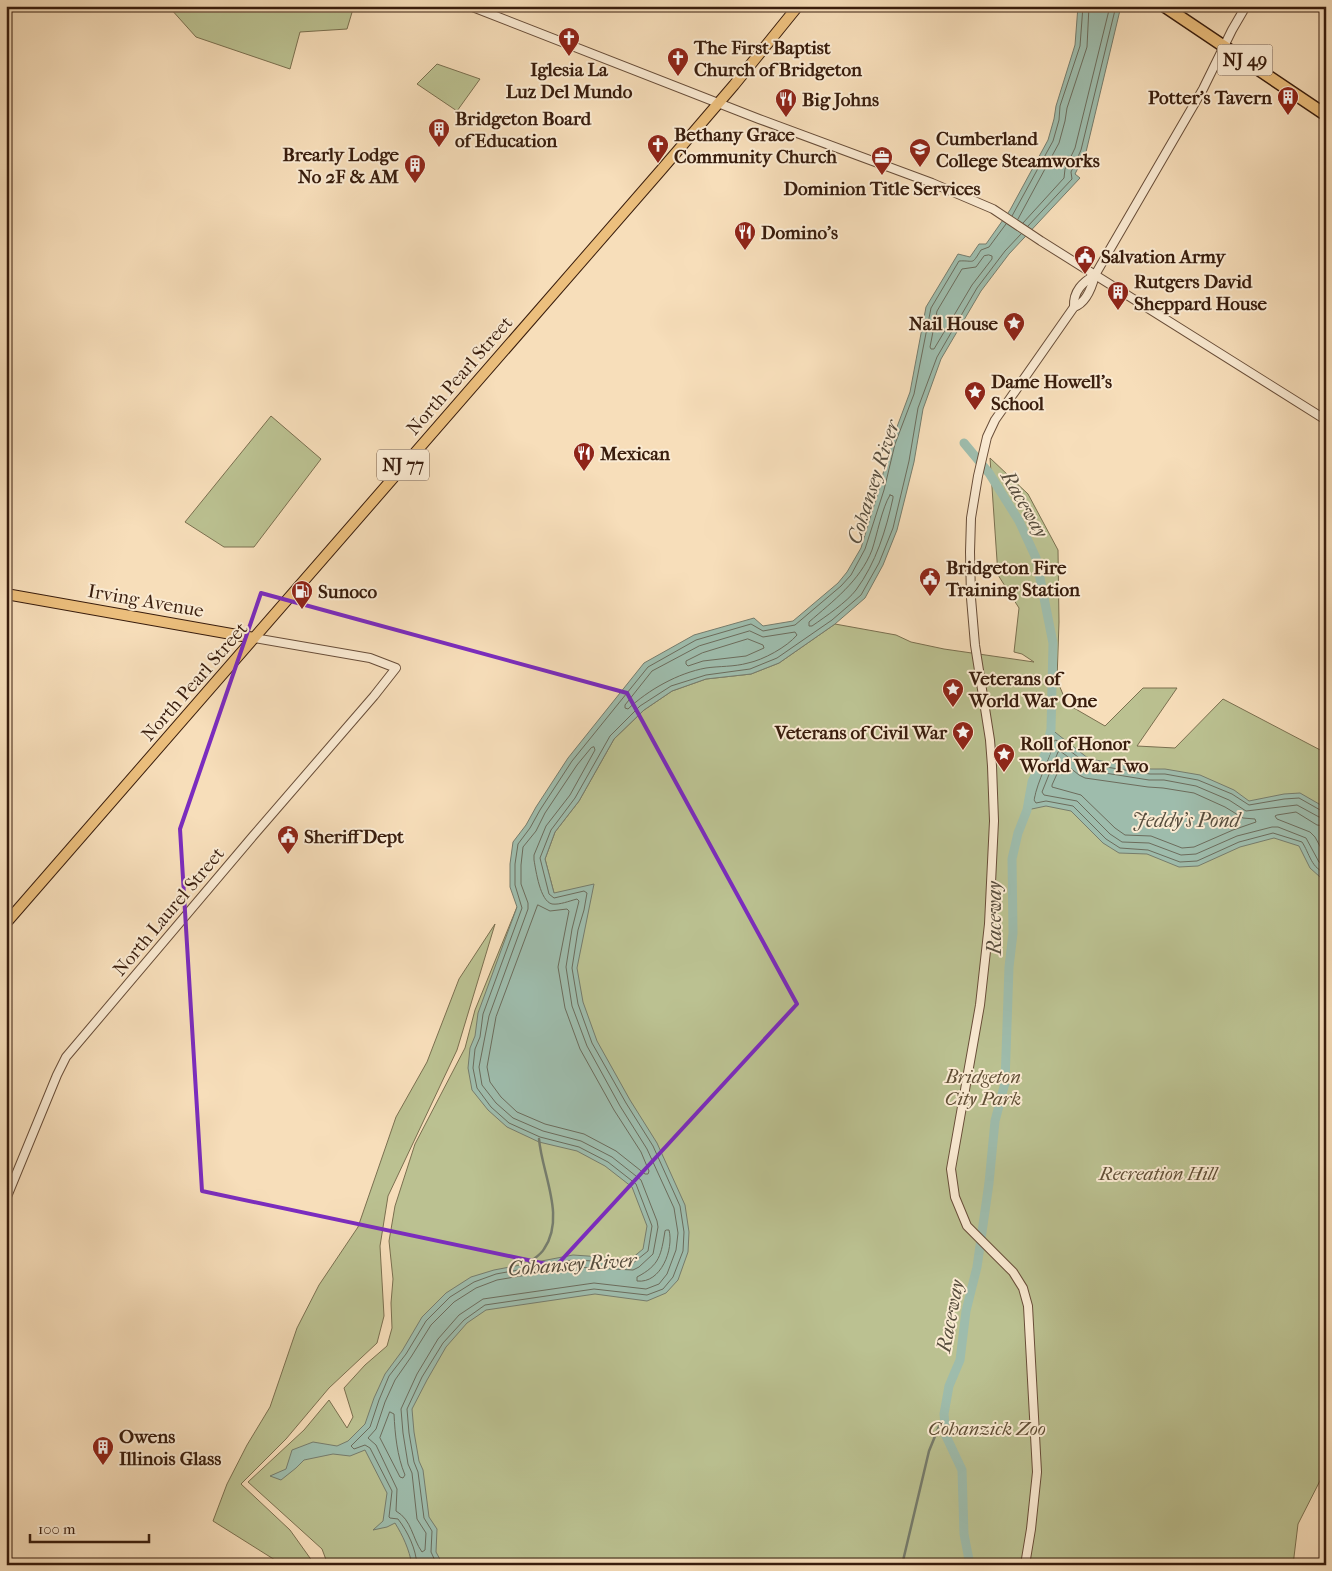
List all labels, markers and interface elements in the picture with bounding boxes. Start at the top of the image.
church icon: Iglesia La Luz Del Mundo [557,26,581,57]
place label: The First Baptist Church of Bridgeton [693,37,863,81]
road number: NJ 49 [1218,44,1272,76]
church icon: The First Baptist Church of Bridgeton [666,46,690,77]
place label: Iglesia La Luz Del Mundo [506,59,633,103]
building icon: Potter's Tavern [1276,85,1300,116]
restaurant icon: Big Johns [774,87,798,118]
place label: Potter's Tavern [1148,87,1273,109]
place label: Big Johns [802,89,879,111]
place label: Bridgeton Board of Education [455,108,592,152]
building icon: Bridgeton Board of Education [427,117,451,148]
place label: Bethany Grace Community Church [674,124,837,168]
place label: Cumberland College Steamworks [936,128,1100,172]
church icon: Bethany Grace Community Church [646,133,670,164]
school or university icon: Cumberland College Steamworks [908,137,932,168]
place label: Brearly Lodge No 2F & AM [282,144,400,188]
office icon: Dominion Title Services [870,145,894,176]
building icon: Brearly Lodge No 2F & AM [403,153,427,184]
place label: Dominion Title Services [784,178,980,200]
restaurant icon: Domino's [733,220,757,251]
place label: Domino's [761,222,838,244]
public building icon: Salvation Army [1073,244,1097,275]
place label: Salvation Army [1101,246,1226,268]
place label: Rutgers David Sheppard House [1134,271,1267,315]
building icon: Rutgers David Sheppard House [1106,280,1130,311]
place icon: Nail House [1002,311,1026,342]
street label: North Pearl Street [402,312,517,439]
place label: Nail House [909,313,999,335]
place label: Dame Howell's School [991,371,1112,415]
place icon: Dame Howell's School [963,380,987,411]
water label: Cohansey River [843,415,905,547]
restaurant icon: Mexican [572,441,596,472]
place label: Mexican [599,443,671,465]
road number: NJ 77 [377,450,429,480]
water label: Raceway [995,465,1053,542]
place label: Bridgeton Fire Training Station [945,557,1081,601]
public building icon: Bridgeton Fire Training Station [918,566,942,597]
fuel station icon: Sunoco [290,579,314,610]
street label: Irving Avenue [86,580,205,622]
place label: Sunoco [318,581,377,603]
street label: North Pearl Street [137,618,252,745]
place label: Veterans of World War One [968,668,1098,712]
place icon: Veterans of World War One [941,677,965,708]
place icon: Veterans of Civil War [951,720,975,751]
place label: Veterans of Civil War [774,722,948,744]
place label: Roll of Honor World War Two [1019,733,1149,777]
place icon: Roll of Honor World War Two [992,742,1016,773]
water label: Jeddy's Pond [1132,809,1243,832]
public building icon: Sheriff Dept [276,824,300,855]
place label: Sheriff Dept [304,826,404,848]
street label: North Laurel Street [109,843,229,980]
water label: Raceway [983,881,1006,957]
park label: Bridgeton City Park [944,1066,1021,1110]
park label: Recreation Hill [1097,1163,1219,1185]
water label: Cohansey River [507,1248,639,1280]
water label: Raceway [932,1277,969,1356]
park label: Cohanzick Zoo [928,1418,1046,1440]
place label: Owens Illinois Glass [119,1426,221,1470]
building icon: Owens Illinois Glass [91,1435,115,1466]
scale bar [30,1511,149,1543]
text: 100 m [38,1520,76,1538]

